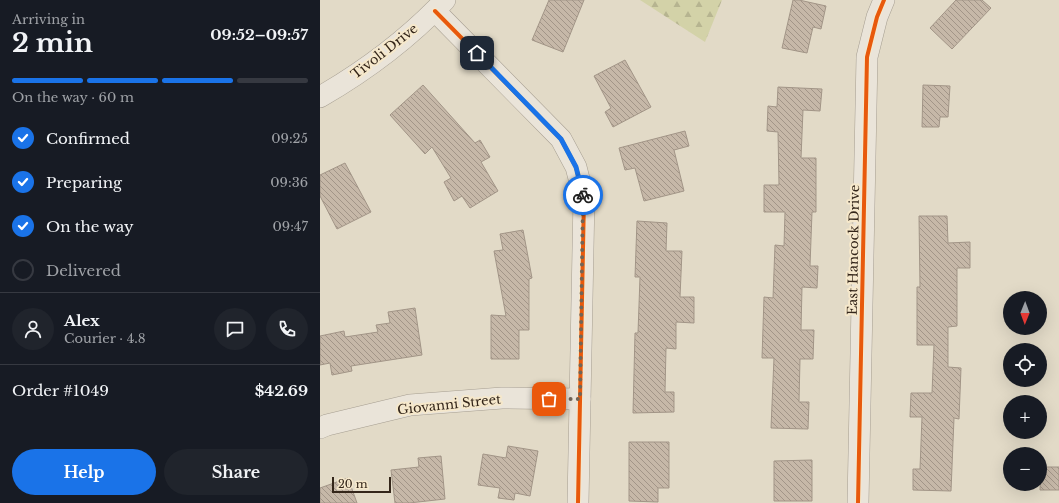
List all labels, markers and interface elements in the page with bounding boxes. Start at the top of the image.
text: Arriving in [12,11,85,28]
street label: Tivoli Drive [348,20,421,83]
text: 09:52–09:57 [210,25,308,44]
text: 2 min [12,27,93,59]
pin [460,36,494,70]
icon: home [466,42,488,64]
text: On the way · 60 m [12,89,134,106]
icon: check [12,127,34,149]
text: Confirmed [46,129,130,148]
text: 09:25 [271,130,308,147]
icon: check [12,171,34,193]
text: Preparing [46,173,122,192]
text: 09:36 [270,174,308,191]
courier [563,175,603,215]
icon: bike [572,184,594,206]
street label: East Hancock Drive [844,185,863,315]
icon: check [12,215,34,237]
text: On the way [46,217,134,236]
text: 09:47 [273,218,308,235]
text: Delivered [46,261,121,280]
north arrow [1003,291,1047,335]
map controls [1003,291,1047,491]
button: person [12,308,54,350]
button: chat [214,308,256,350]
button: phone [266,308,308,350]
text: Alex [64,311,100,330]
text: Courier · 4.8 [64,330,146,347]
button: locate [1003,343,1047,387]
text: Order #1049 [12,381,109,400]
text: $42.69 [255,381,308,400]
pin [532,382,566,416]
icon: bag [538,388,560,410]
street label: Giovanni Street [396,391,502,418]
button: + [1003,395,1047,439]
button: − [1003,447,1047,491]
button: Help [12,449,156,495]
button: Share [164,449,308,495]
scale bar [332,475,391,494]
text: 20 m [338,477,368,491]

